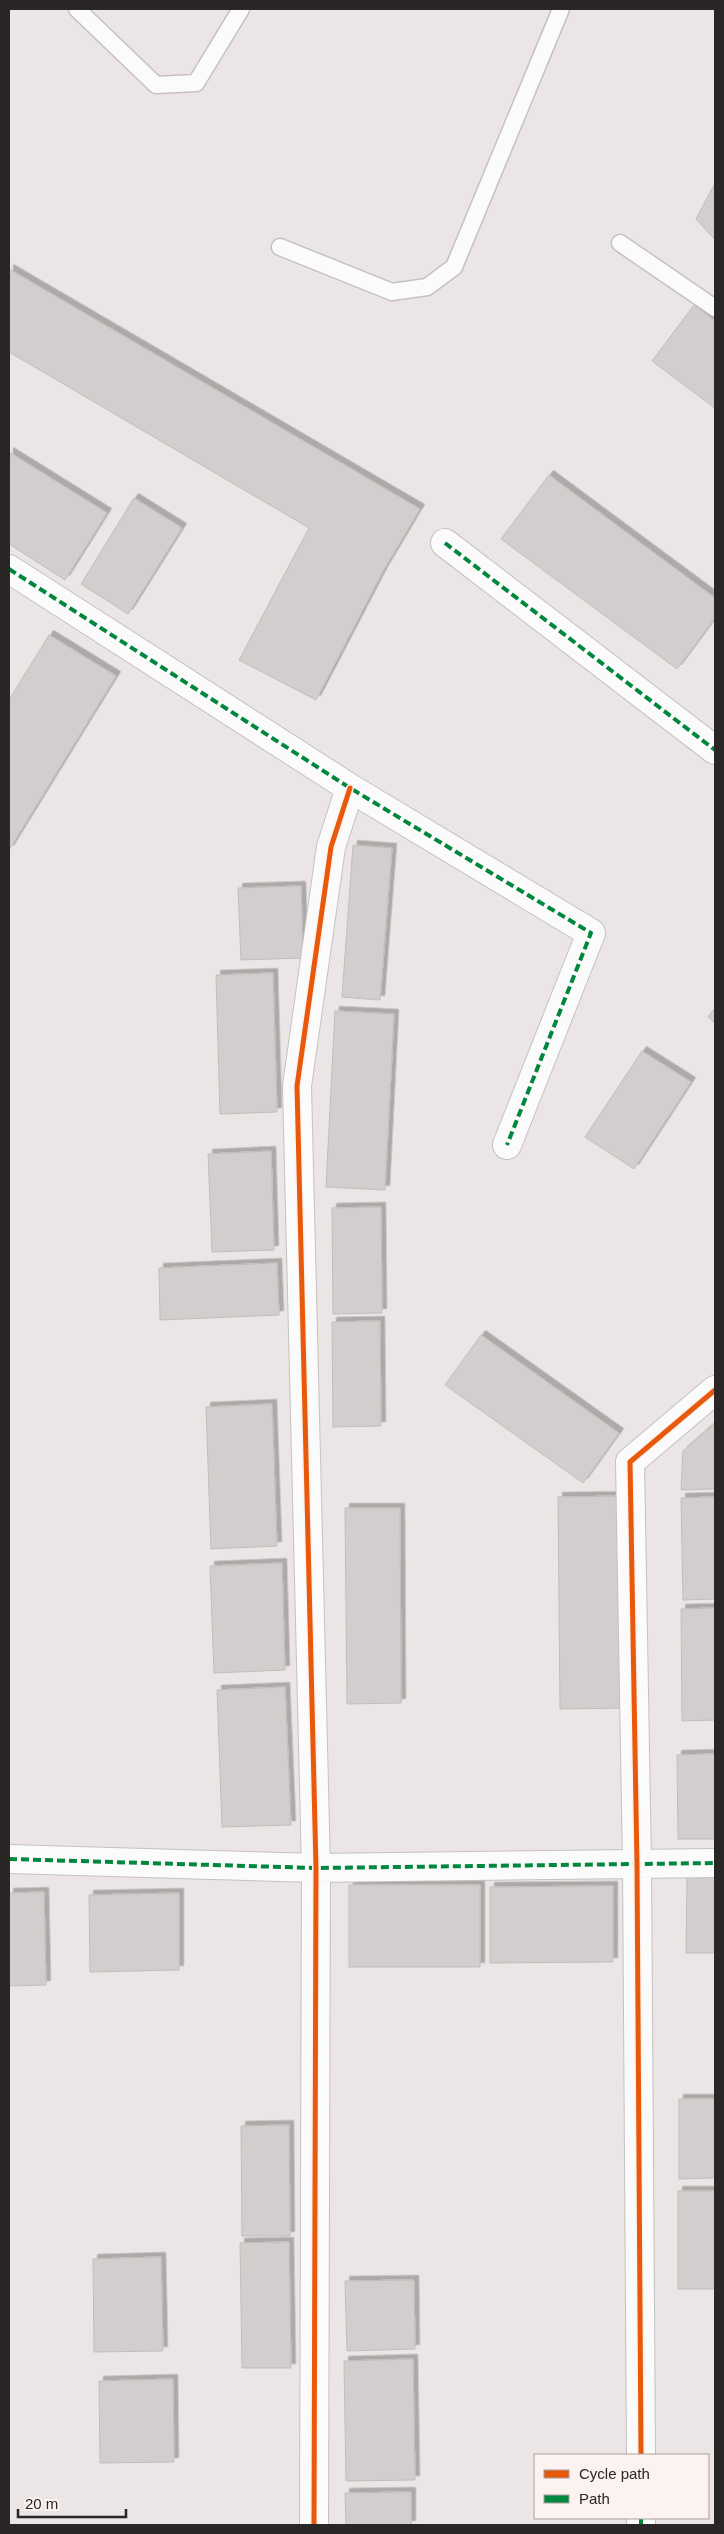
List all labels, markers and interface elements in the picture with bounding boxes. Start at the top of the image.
legend [534,2454,709,2519]
text: Cycle path [579,2465,650,2482]
scale bar [18,2486,125,2518]
text: Path [579,2490,610,2507]
text: 20 m [25,2495,58,2512]

